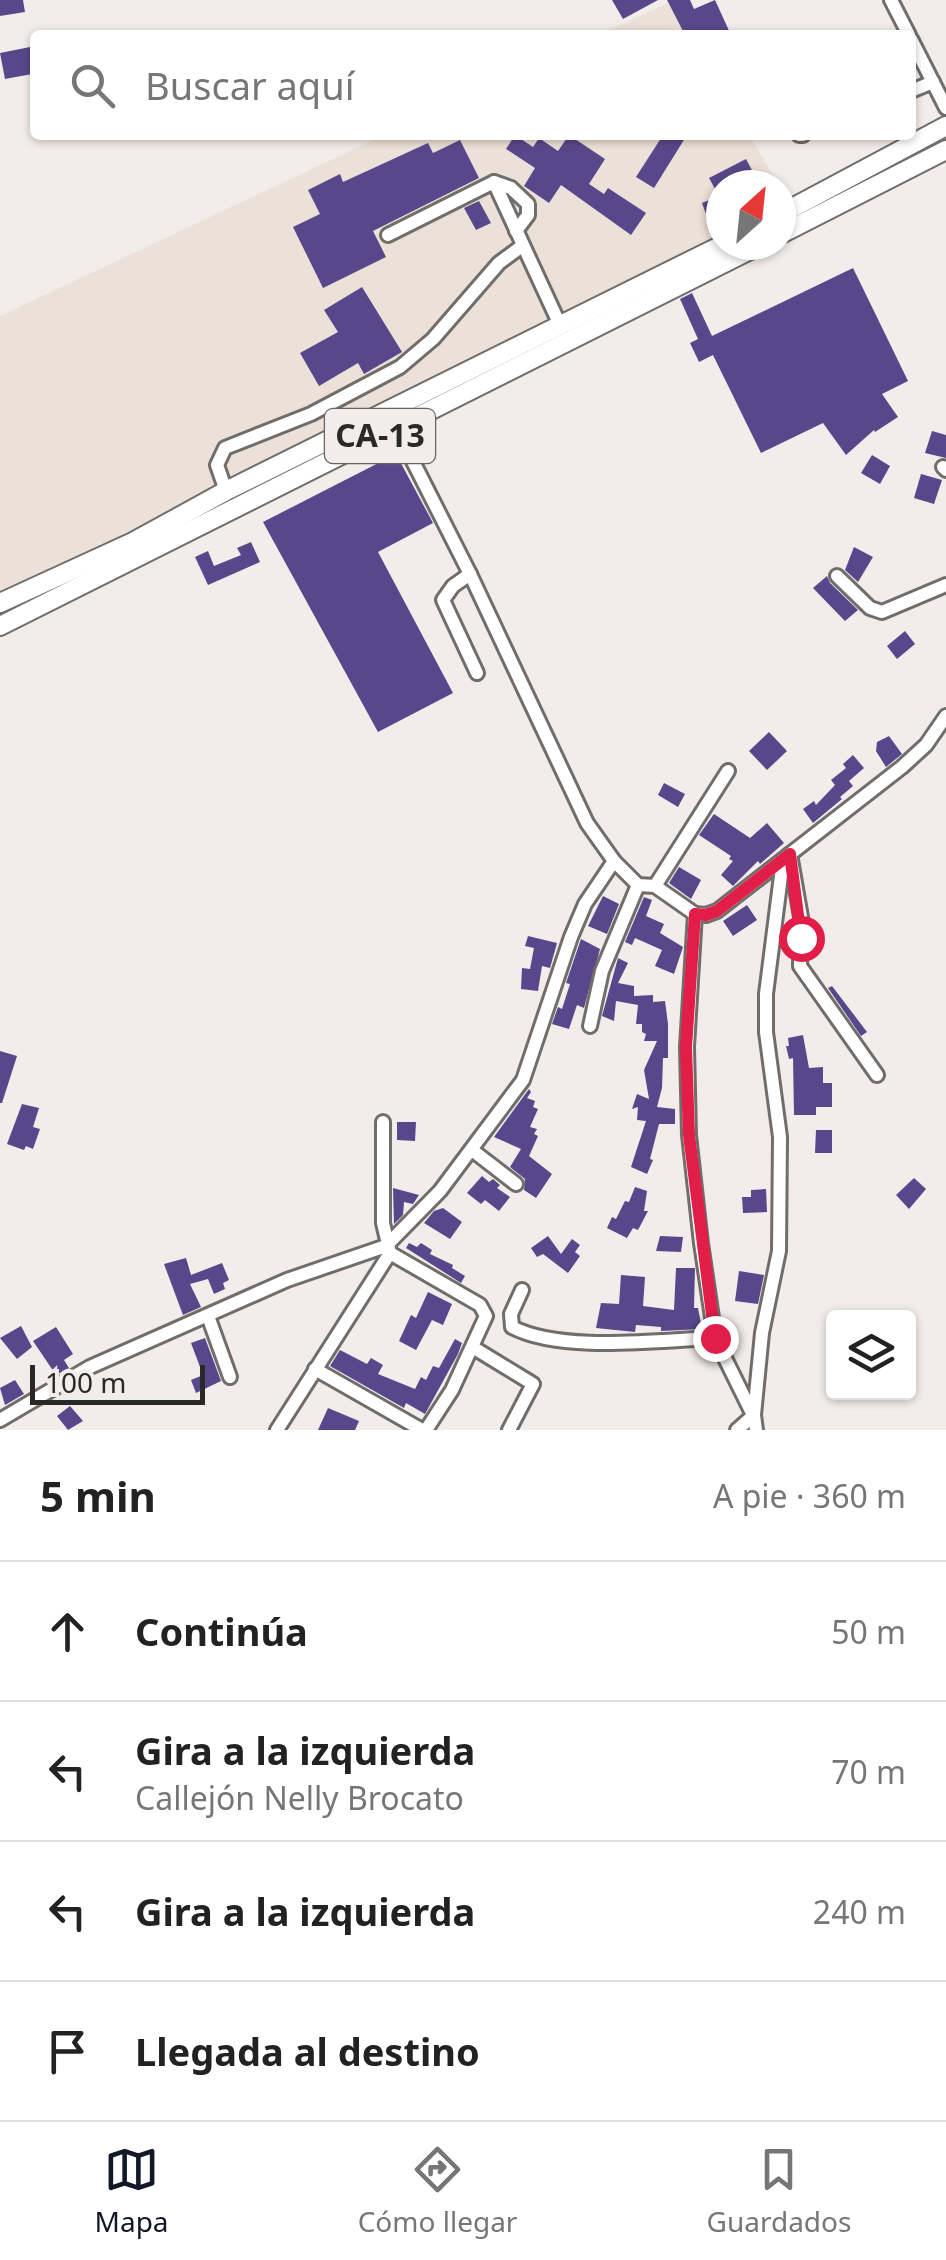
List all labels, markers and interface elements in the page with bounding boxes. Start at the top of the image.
search box [30,30,916,140]
icon: search [65,58,120,113]
text: Buscar aquí [145,59,355,111]
north arrow [706,170,796,260]
road number: CA-13 [325,409,435,463]
route start [779,916,825,962]
map controls [826,1310,916,1400]
button: layers [826,1310,916,1400]
route end [693,1316,739,1362]
scale bar [30,1360,205,1404]
text: 100 m [45,1363,127,1401]
text: 5 min [40,1467,156,1524]
text: A pie · 360 m [713,1474,906,1517]
icon: ahead [40,1604,95,1659]
text: Continúa [135,1605,308,1657]
text: 50 m [831,1610,906,1653]
text: Gira a la izquierda [135,1724,475,1776]
icon: left [40,1744,95,1799]
text: 70 m [831,1750,906,1793]
text: Callejón Nelly Brocato [135,1776,464,1819]
icon: left [40,1884,95,1939]
text: Gira a la izquierda [135,1885,475,1937]
text: 240 m [813,1890,906,1933]
icon: arrive [40,2024,95,2079]
text: Llegada al destino [135,2025,480,2077]
tab: Mapa [95,2142,169,2240]
tab: Cómo llegar [358,2142,517,2240]
tab: Guardados [707,2142,851,2240]

